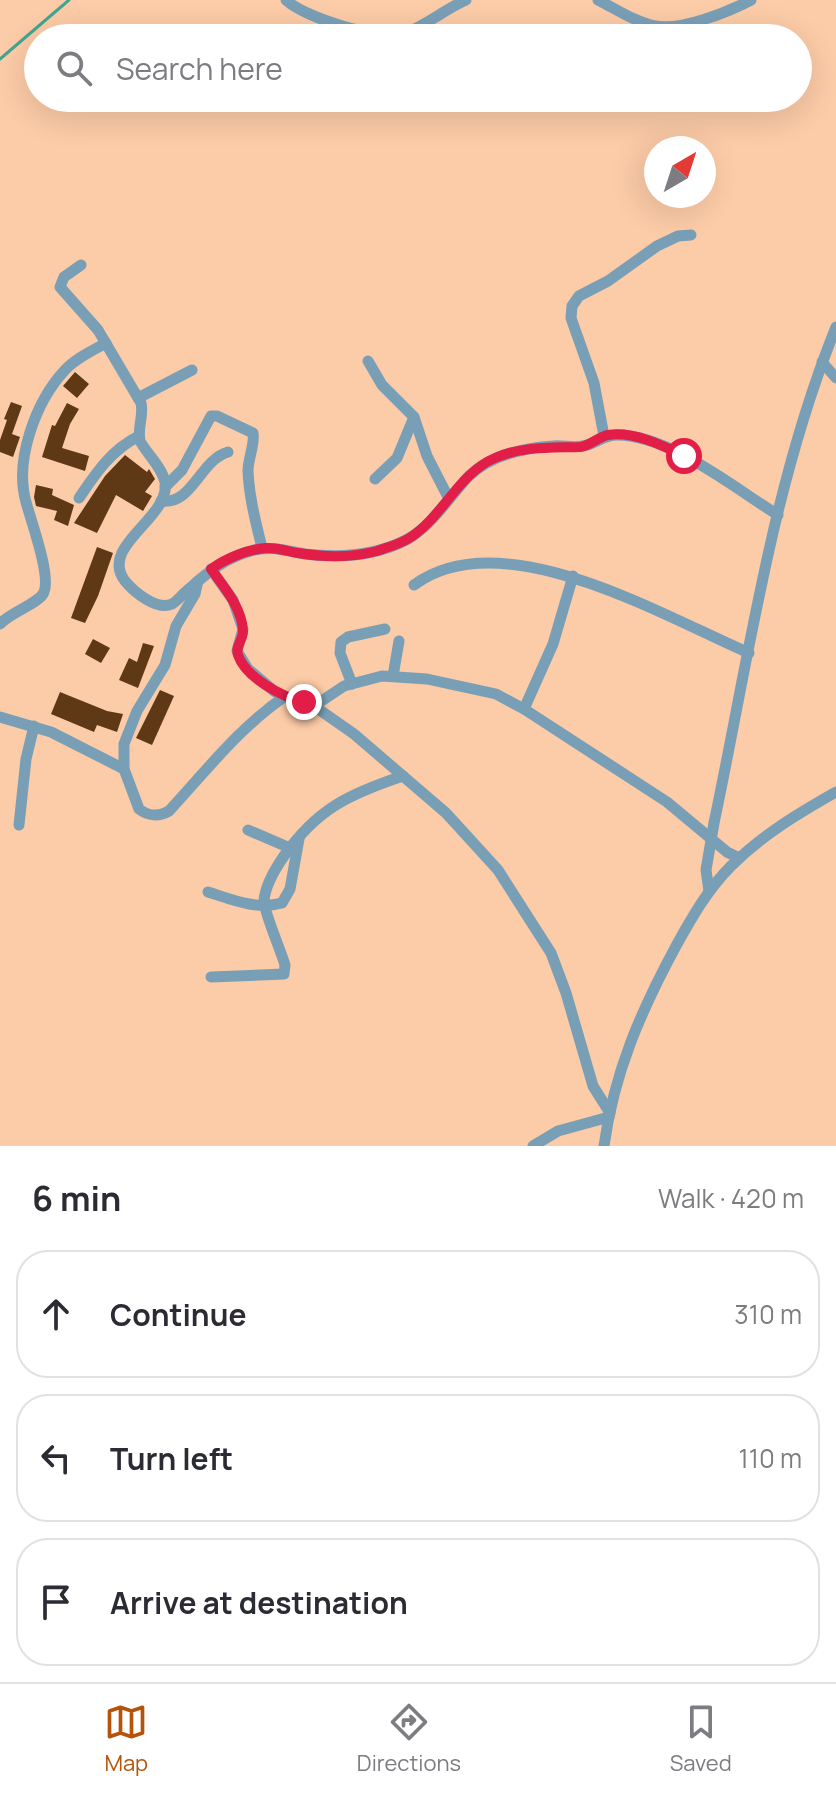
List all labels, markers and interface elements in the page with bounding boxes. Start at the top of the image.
search box [24,24,812,112]
icon: search [52,46,96,90]
text: Search here [116,48,283,89]
north arrow [644,136,716,208]
route start [666,438,702,474]
route end [286,684,322,720]
text: 6 min [32,1175,121,1221]
text: Walk · 420 m [658,1180,804,1216]
icon: ahead [34,1292,78,1336]
text: Continue [110,1294,246,1335]
text: 310 m [734,1296,802,1332]
icon: left [34,1436,78,1480]
text: Turn left [110,1438,233,1479]
text: 110 m [739,1440,802,1476]
icon: arrive [34,1580,78,1624]
text: Arrive at destination [110,1582,408,1623]
tab: Map [104,1700,148,1778]
tab: Directions [357,1700,461,1778]
tab: Saved [670,1700,732,1778]

